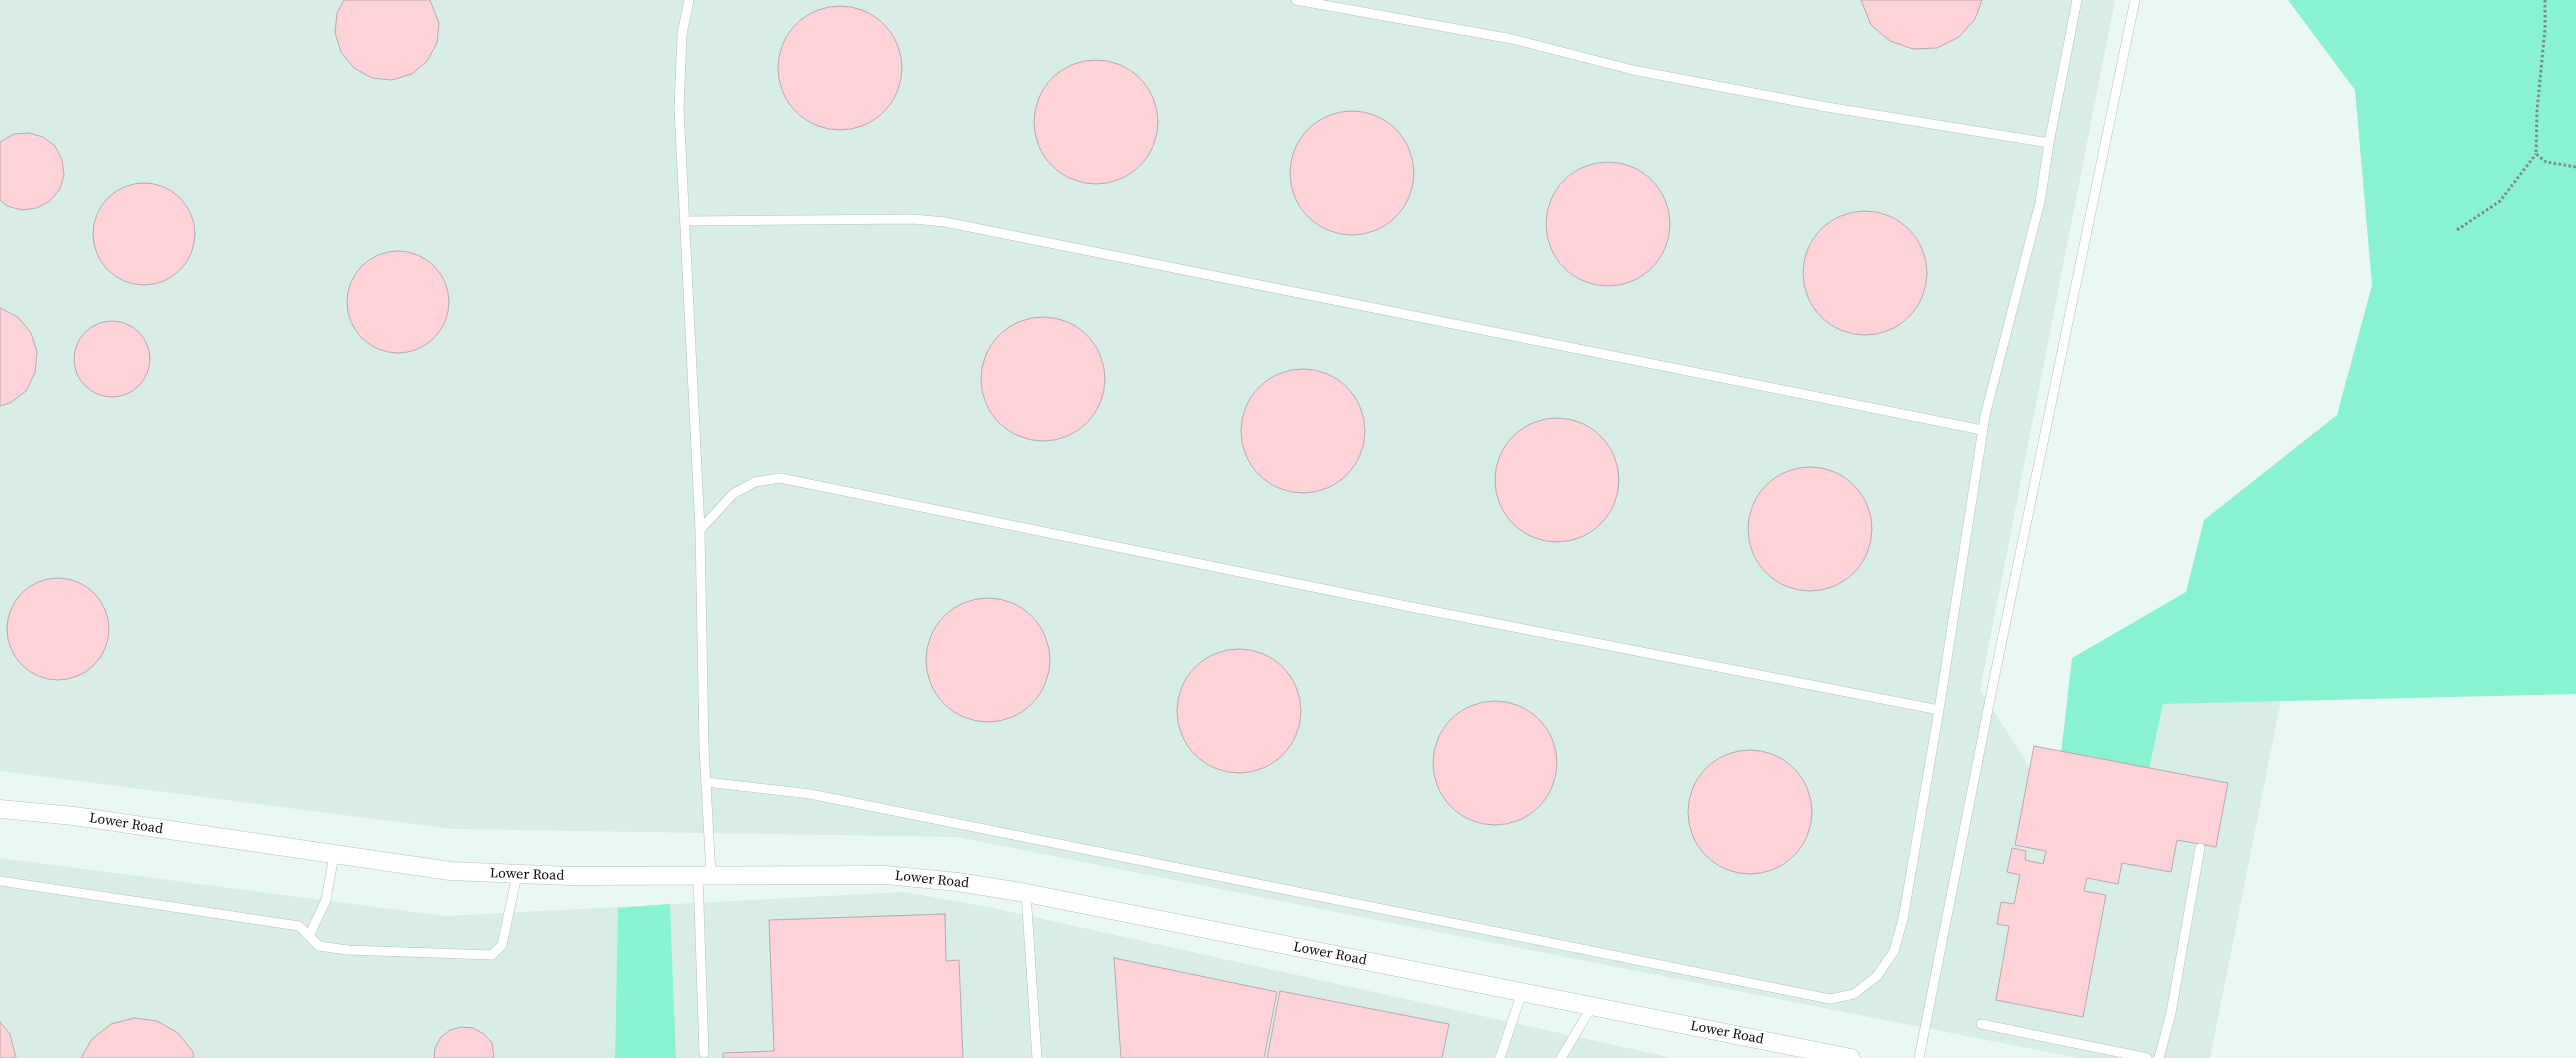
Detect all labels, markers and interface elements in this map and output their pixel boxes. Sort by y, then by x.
street label: Lower Road [88,810,164,838]
street label: Lower Road [489,865,565,885]
street label: Lower Road [894,868,970,892]
street label: Lower Road [1292,939,1368,969]
street label: Lower Road [1689,1018,1765,1048]

